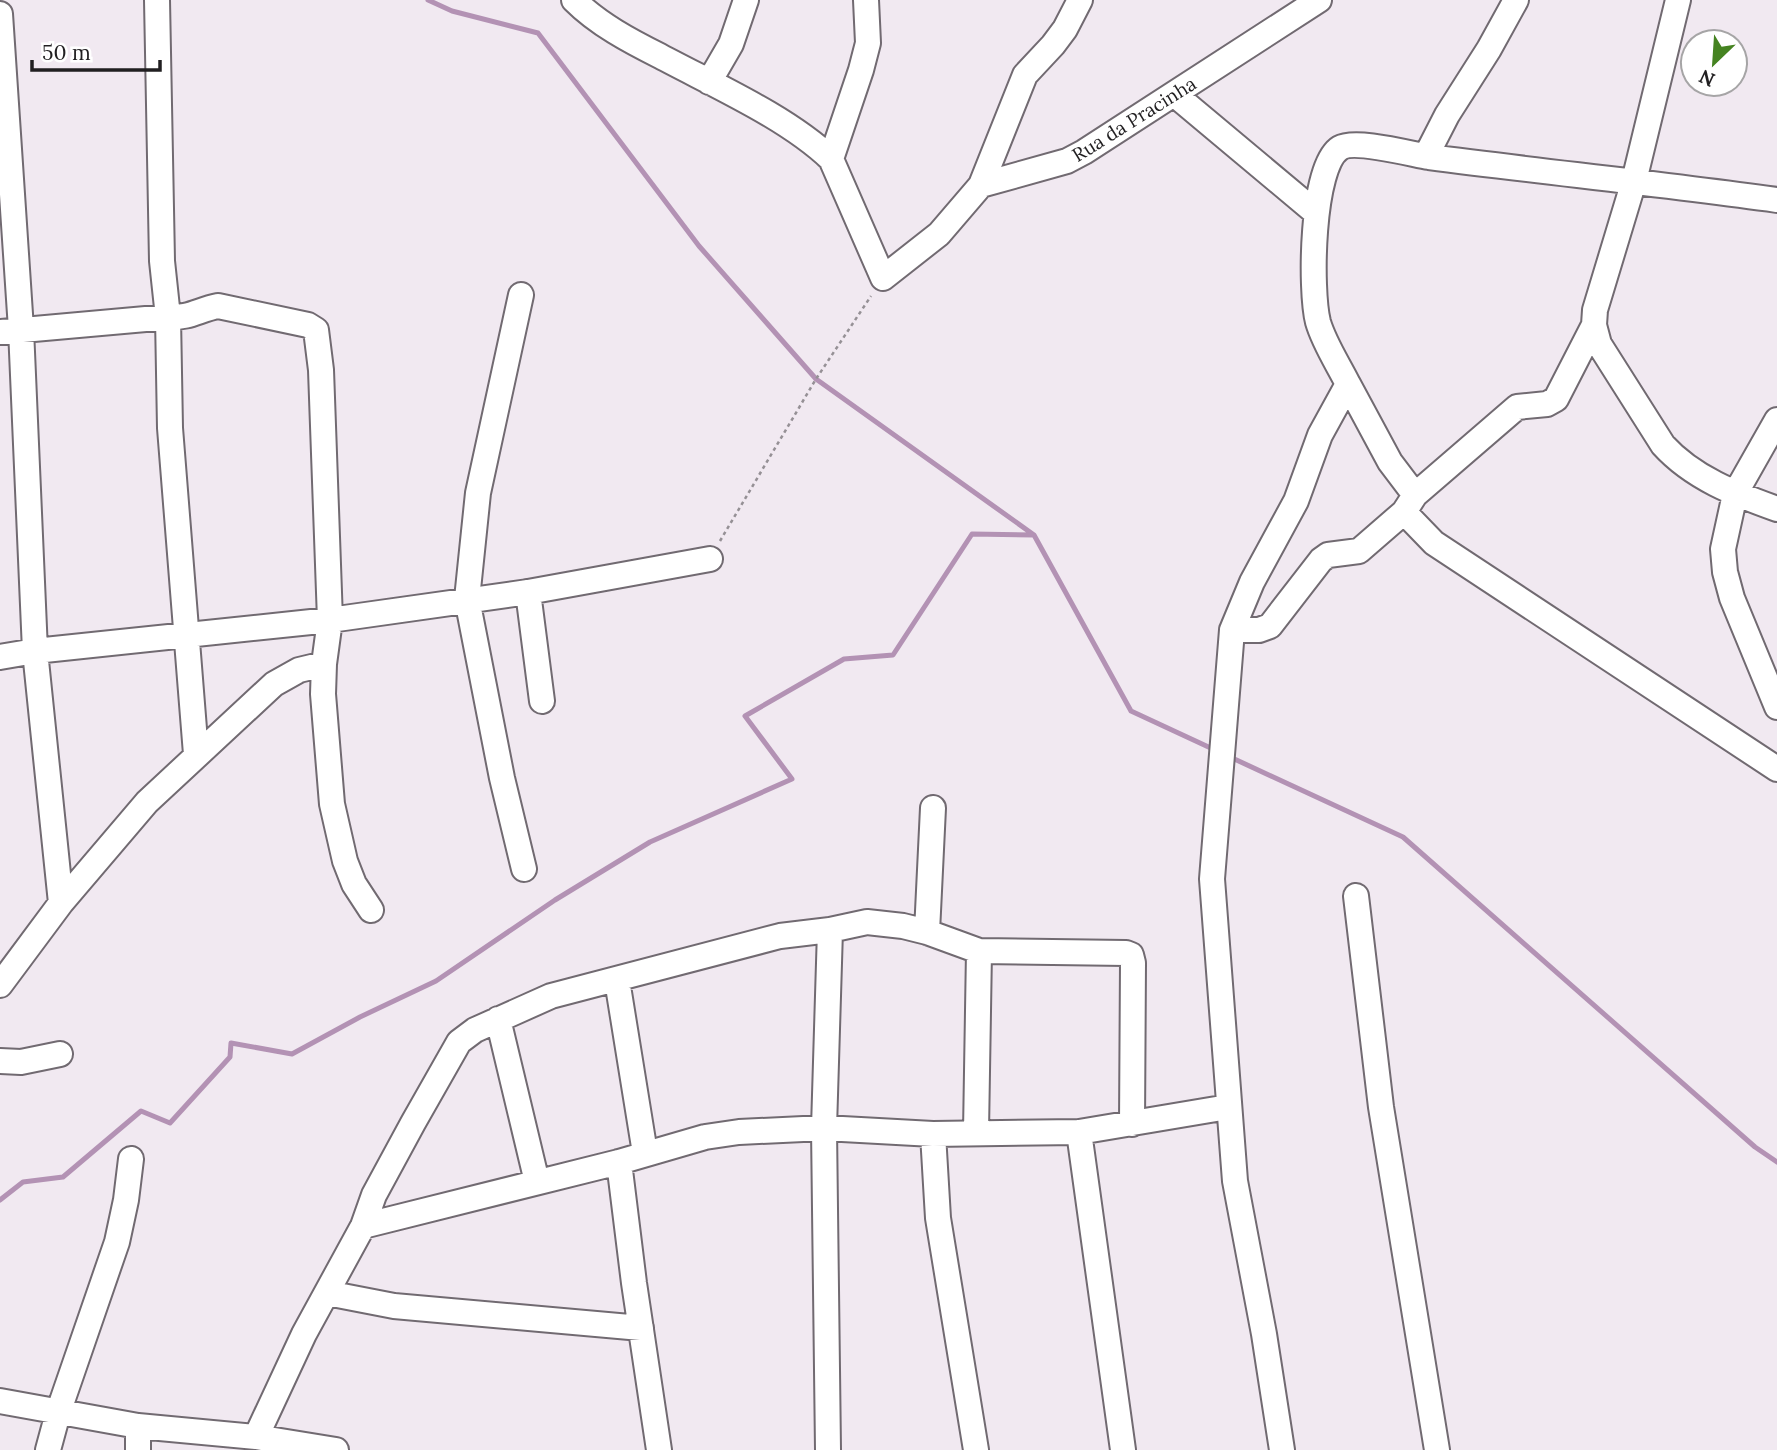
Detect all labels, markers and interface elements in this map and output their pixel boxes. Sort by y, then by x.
scale bar [32,28,159,72]
north arrow [1679,28,1749,98]
text: 50 m [42,39,91,66]
text: N [1695,64,1719,92]
street label: Rua da Pracinha [1068,71,1201,167]

